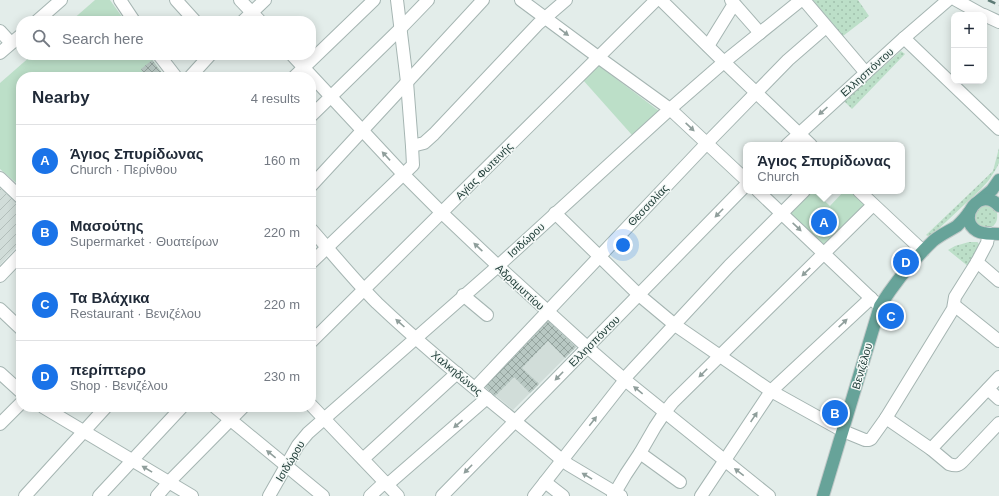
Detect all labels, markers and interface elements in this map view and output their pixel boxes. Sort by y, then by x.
map controls [951,12,987,84]
button: + [951,12,987,48]
search box [16,16,316,60]
icon: search [30,27,52,49]
one-way arrow [558,27,569,36]
text: Search here [62,30,144,47]
street label: Ελλησπόντου [838,45,896,99]
button: − [951,48,987,84]
text: Nearby [32,88,90,107]
text: 4 results [251,91,300,106]
one-way arrow [819,106,828,115]
one-way arrow [685,122,695,131]
street label: Αγίας Φωτεινής [453,140,515,202]
popup [743,142,905,194]
text: Άγιος Σπυρίδωνας [70,145,203,162]
one-way arrow [381,151,391,161]
text: Άγιος Σπυρίδωνας [757,152,891,169]
text: A [40,153,50,168]
text: 160 m [264,153,300,168]
text: Church · Περίνθου [70,162,177,177]
text: Church [757,169,799,184]
street label: Θεσσαλίας [625,182,671,228]
pin: A [811,207,837,237]
one-way arrow [714,208,724,218]
text: Μασούτης [70,217,144,234]
street label: Ισιδώρου [505,220,547,260]
one-way arrow [792,223,802,232]
text: B [40,225,50,240]
text: 220 m [264,225,300,240]
text: Supermarket · Θυατείρων [70,234,219,249]
your location [613,235,633,255]
one-way arrow [473,243,483,252]
pin: D [893,247,919,277]
street label: Αδραμυττίου [493,262,547,312]
one-way arrow [801,267,811,277]
text: Τα Βλάχικα [70,289,150,306]
text: C [40,297,50,312]
text: 220 m [264,297,300,312]
pin: C [878,301,904,331]
text: Restaurant · Βενιζέλου [70,306,201,321]
street label: Ελλησπόντου [566,313,622,369]
one-way arrow [394,319,405,328]
one-way arrow [838,319,848,328]
street label: Βενιζέλου [850,342,874,390]
street label: Χαλκηδώνος [429,348,485,398]
text: περίπτερο [70,361,146,378]
one-way arrow [698,368,708,378]
text: D [40,369,50,384]
text: 230 m [264,369,300,384]
one-way arrow [554,371,564,381]
text: Shop · Βενιζέλου [70,378,168,393]
one-way arrow [632,386,643,394]
pin: B [822,398,848,428]
one-way arrow [750,412,758,422]
one-way arrow [588,416,597,427]
one-way arrow [453,419,463,428]
street label: Ισιδώρου [273,438,307,484]
one-way arrow [266,449,276,458]
one-way arrow [463,464,473,474]
one-way arrow [141,465,153,472]
one-way arrow [733,467,744,476]
one-way arrow [581,472,593,479]

